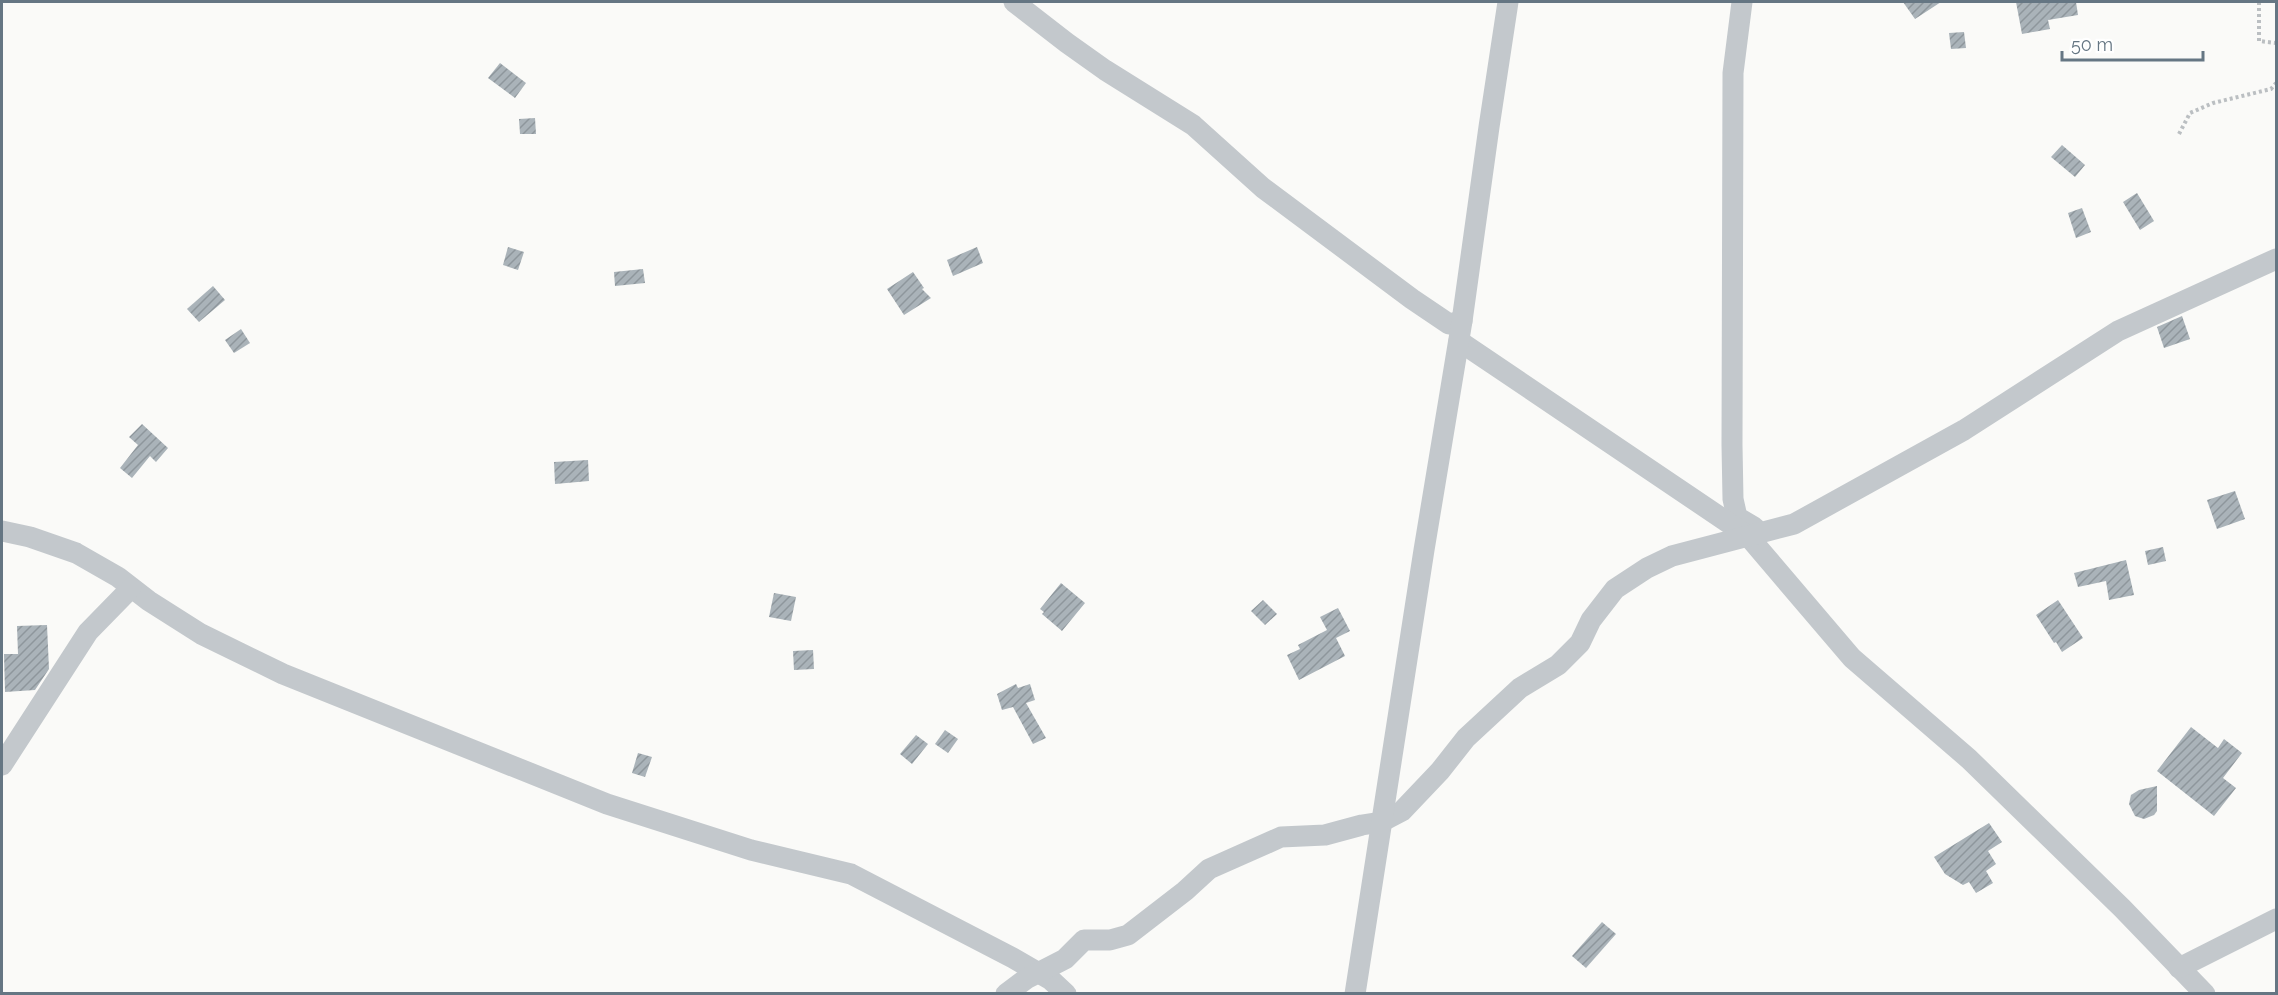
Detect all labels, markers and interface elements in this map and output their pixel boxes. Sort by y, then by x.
scale bar [2062,24,2203,62]
text: 50 m [2071,34,2113,55]

